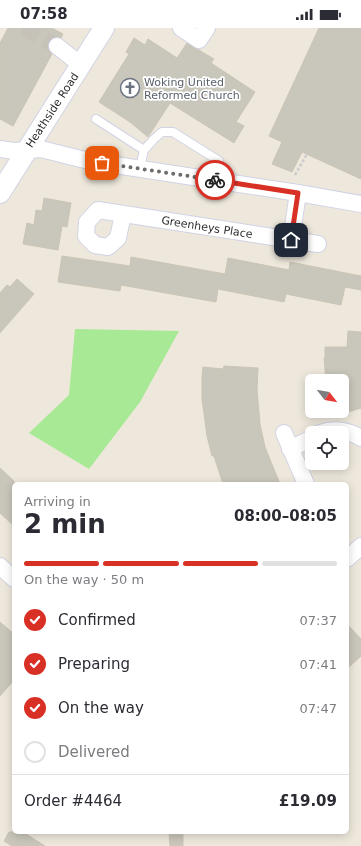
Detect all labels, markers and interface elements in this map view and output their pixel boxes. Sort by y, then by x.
text: 07:58 [20,5,68,23]
street label: Heathside Road [23,70,81,150]
place label: Woking United Reformed Church [144,76,240,102]
church icon: Woking United Reformed Church [119,77,141,99]
pin [85,146,119,180]
icon: bag [91,152,113,174]
courier [195,160,235,200]
icon: bike [204,169,226,191]
street label: Greenheys Place [160,214,254,241]
pin [274,223,308,257]
icon: home [280,229,302,251]
north arrow [305,374,349,418]
map controls [305,374,349,470]
button: locate [305,426,349,470]
text: Arriving in [24,494,91,509]
text: 08:00–08:05 [234,507,337,525]
text: 2 min [24,509,106,539]
text: On the way · 50 m [24,572,144,587]
icon: check [24,609,46,631]
text: Confirmed [58,611,136,629]
text: 07:37 [300,613,337,628]
icon: check [24,653,46,675]
text: Preparing [58,655,130,673]
text: 07:41 [300,657,337,672]
icon: check [24,697,46,719]
text: On the way [58,699,144,717]
text: 07:47 [300,701,337,716]
text: Delivered [58,743,130,761]
text: Order #4464 [24,792,122,810]
text: £19.09 [279,792,337,810]

